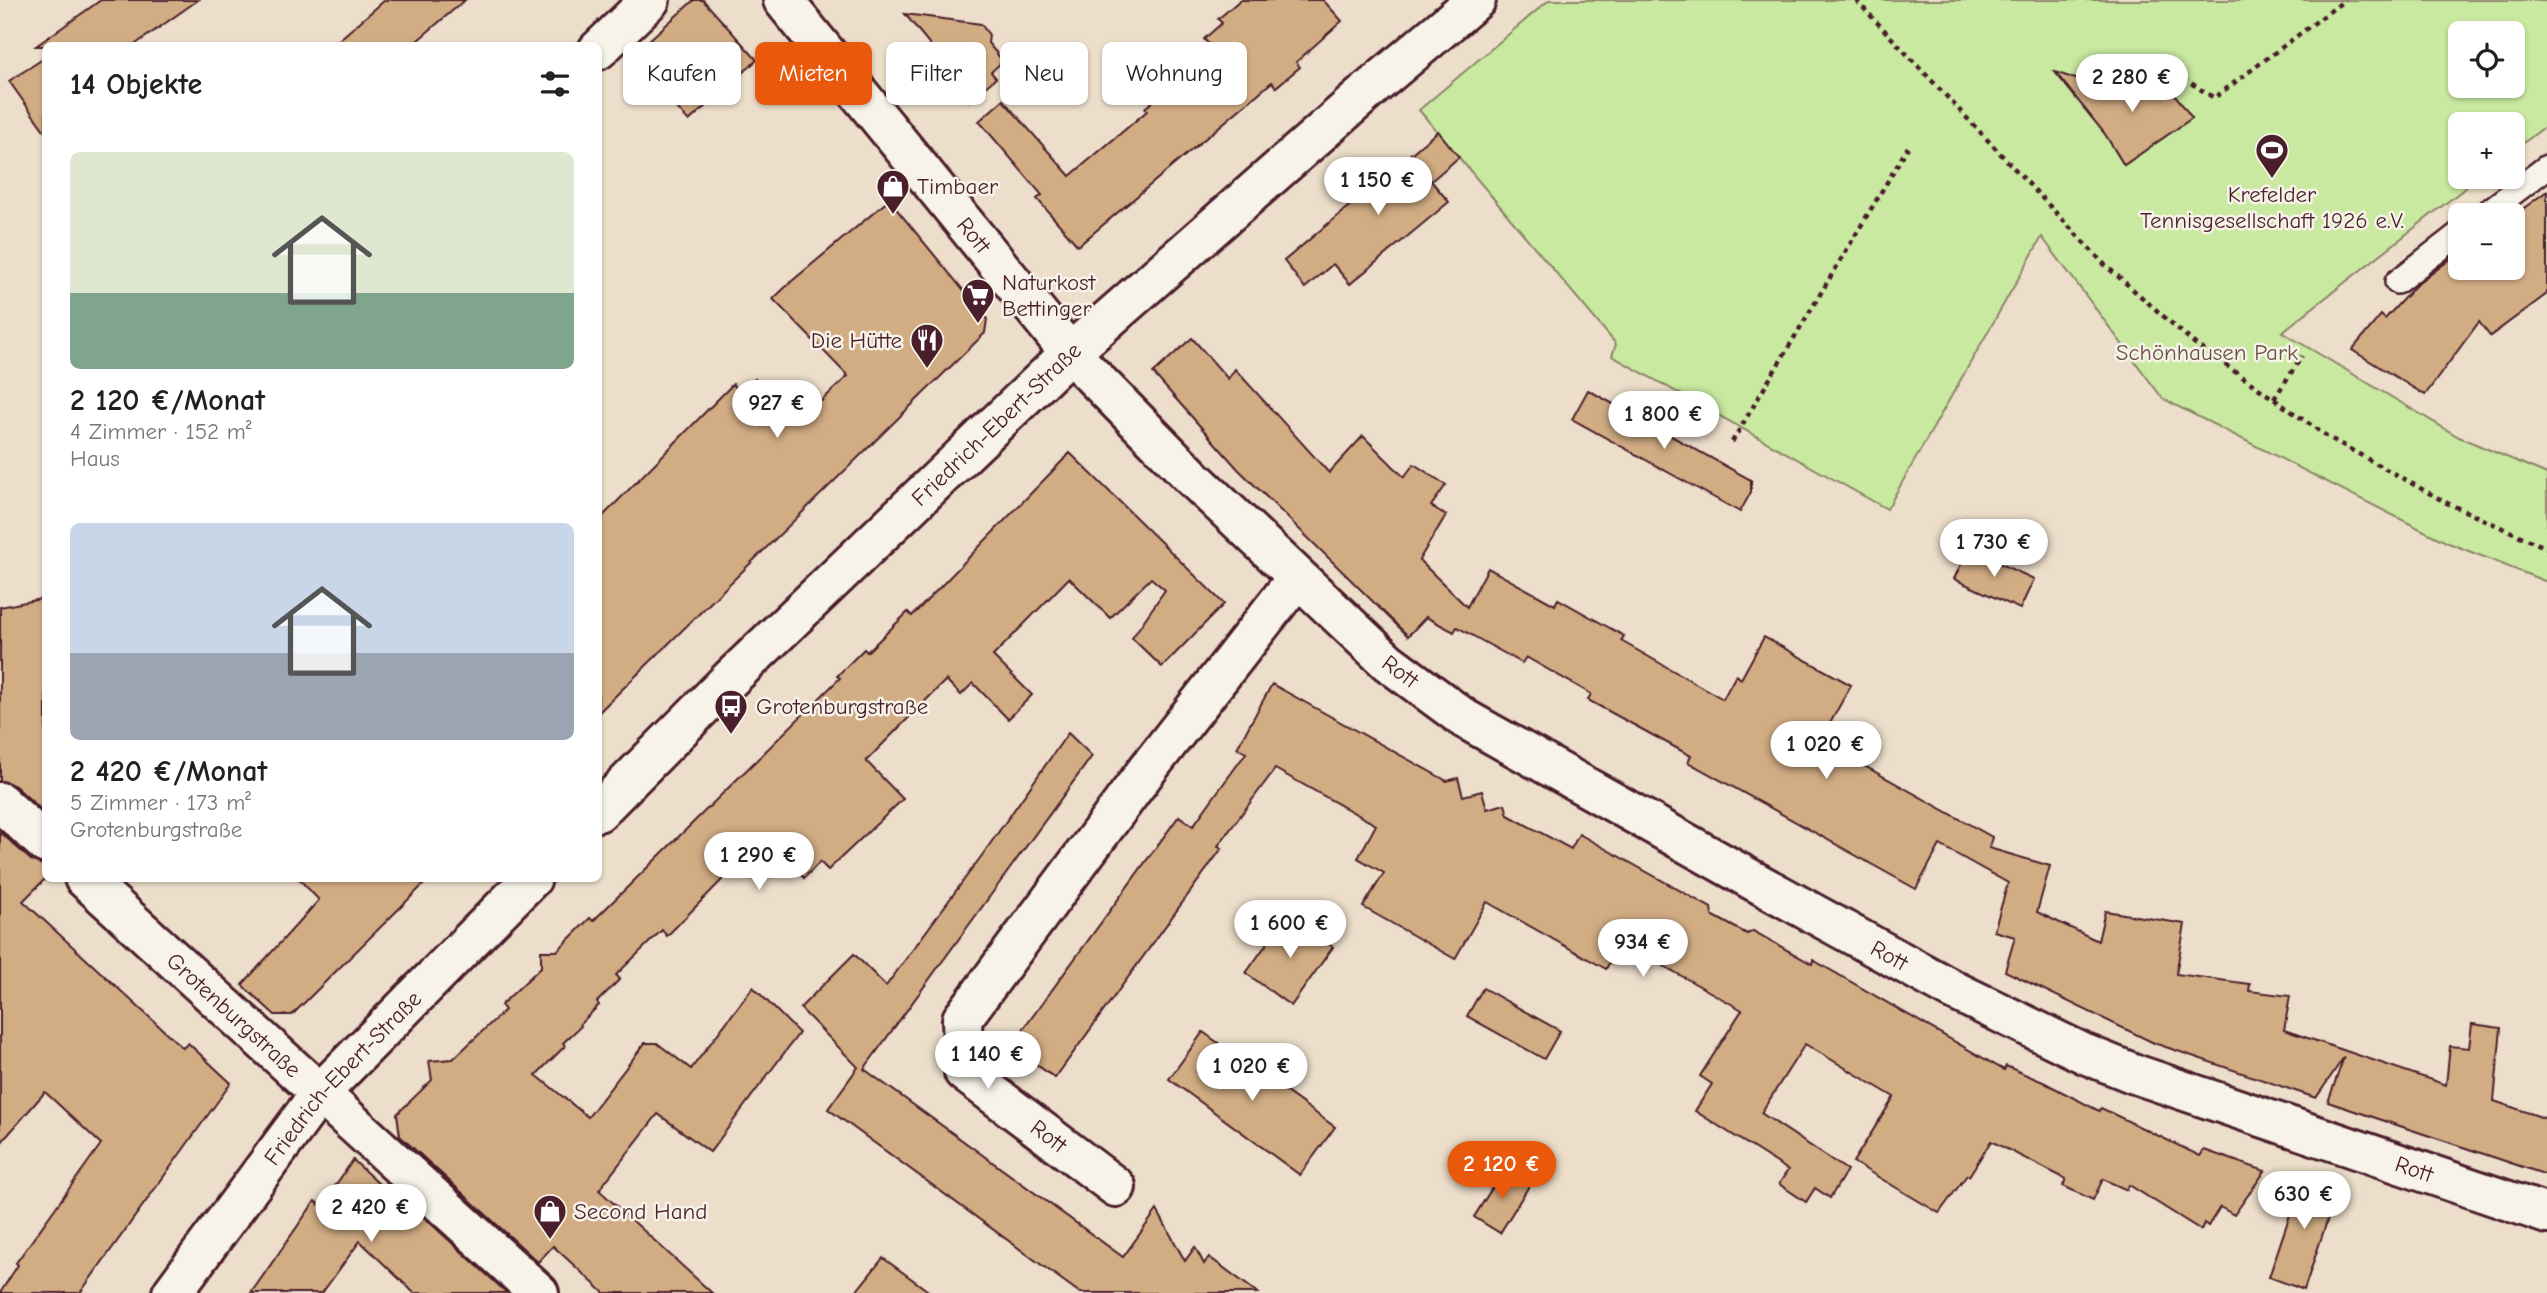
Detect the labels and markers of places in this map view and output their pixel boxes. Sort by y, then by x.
pin: 2 280 € [2067,54,2197,114]
sports icon: Krefelder Tennisgesellschaft 1926 e.V. [2253,131,2291,180]
pin: 1 150 € [1313,158,1443,217]
shop icon: Timbaer [874,167,912,216]
place label: Timbaer [917,173,999,200]
place label: Krefelder Tennisgesellschaft 1926 e.V. [2140,181,2404,234]
place label: Naturkost Bettinger [1002,269,1097,322]
supermarket icon: Naturkost Bettinger [959,276,997,325]
restaurant icon: Die Hütte [908,321,946,370]
place label: Die Hütte [811,327,902,354]
pin: 927 € [728,380,826,440]
pin: 1 800 € [1599,392,1729,451]
pin: 1 730 € [1929,520,2059,579]
bus stop icon: Grotenburgstraße [712,687,750,736]
place label: Grotenburgstraße [756,693,928,720]
pin: 1 020 € [1761,722,1891,781]
pin: 1 290 € [694,832,824,892]
pin: 1 600 € [1225,900,1355,960]
pin: 934 € [1594,920,1692,979]
pin: 1 140 € [923,1032,1053,1091]
pin: 1 020 € [1187,1044,1317,1103]
pin: 2 120 € [1437,1142,1567,1201]
pin: 630 € [2255,1172,2353,1231]
pin: 2 420 € [306,1184,436,1244]
shop icon: Second Hand [531,1192,569,1241]
place label: Second Hand [574,1198,707,1225]

